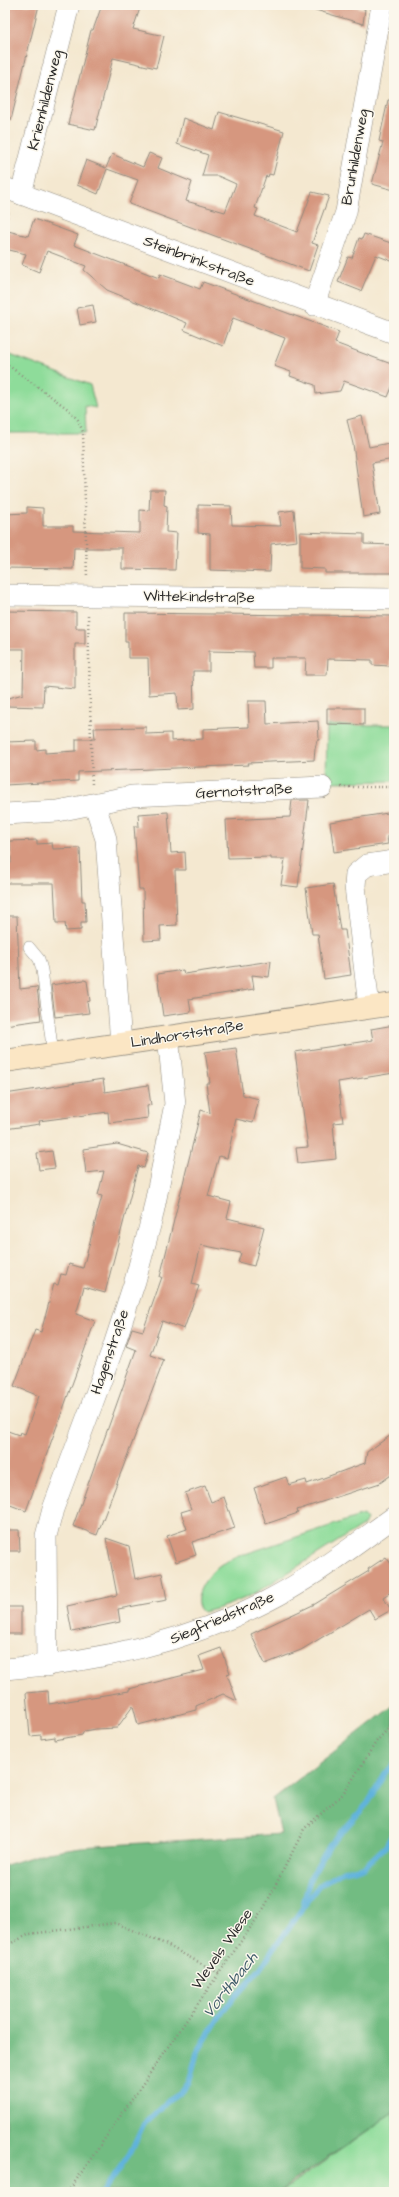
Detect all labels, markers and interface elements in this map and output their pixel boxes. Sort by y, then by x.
street label: Kriemhildenweg [22,47,69,153]
street label: Brunhildenweg [336,107,375,207]
street label: Steinbrinkstraße [140,230,258,292]
street label: Wittekindstraße [143,586,255,608]
street label: Gernotstraße [195,778,293,804]
street label: Lindhorststraße [129,1015,245,1053]
street label: Hagenstraße [86,1307,135,1398]
street label: Siegfriedstraße [167,1587,278,1650]
street label: Wevels Wiese [186,1904,258,1994]
water label: Vorthbach [197,1947,263,2022]

